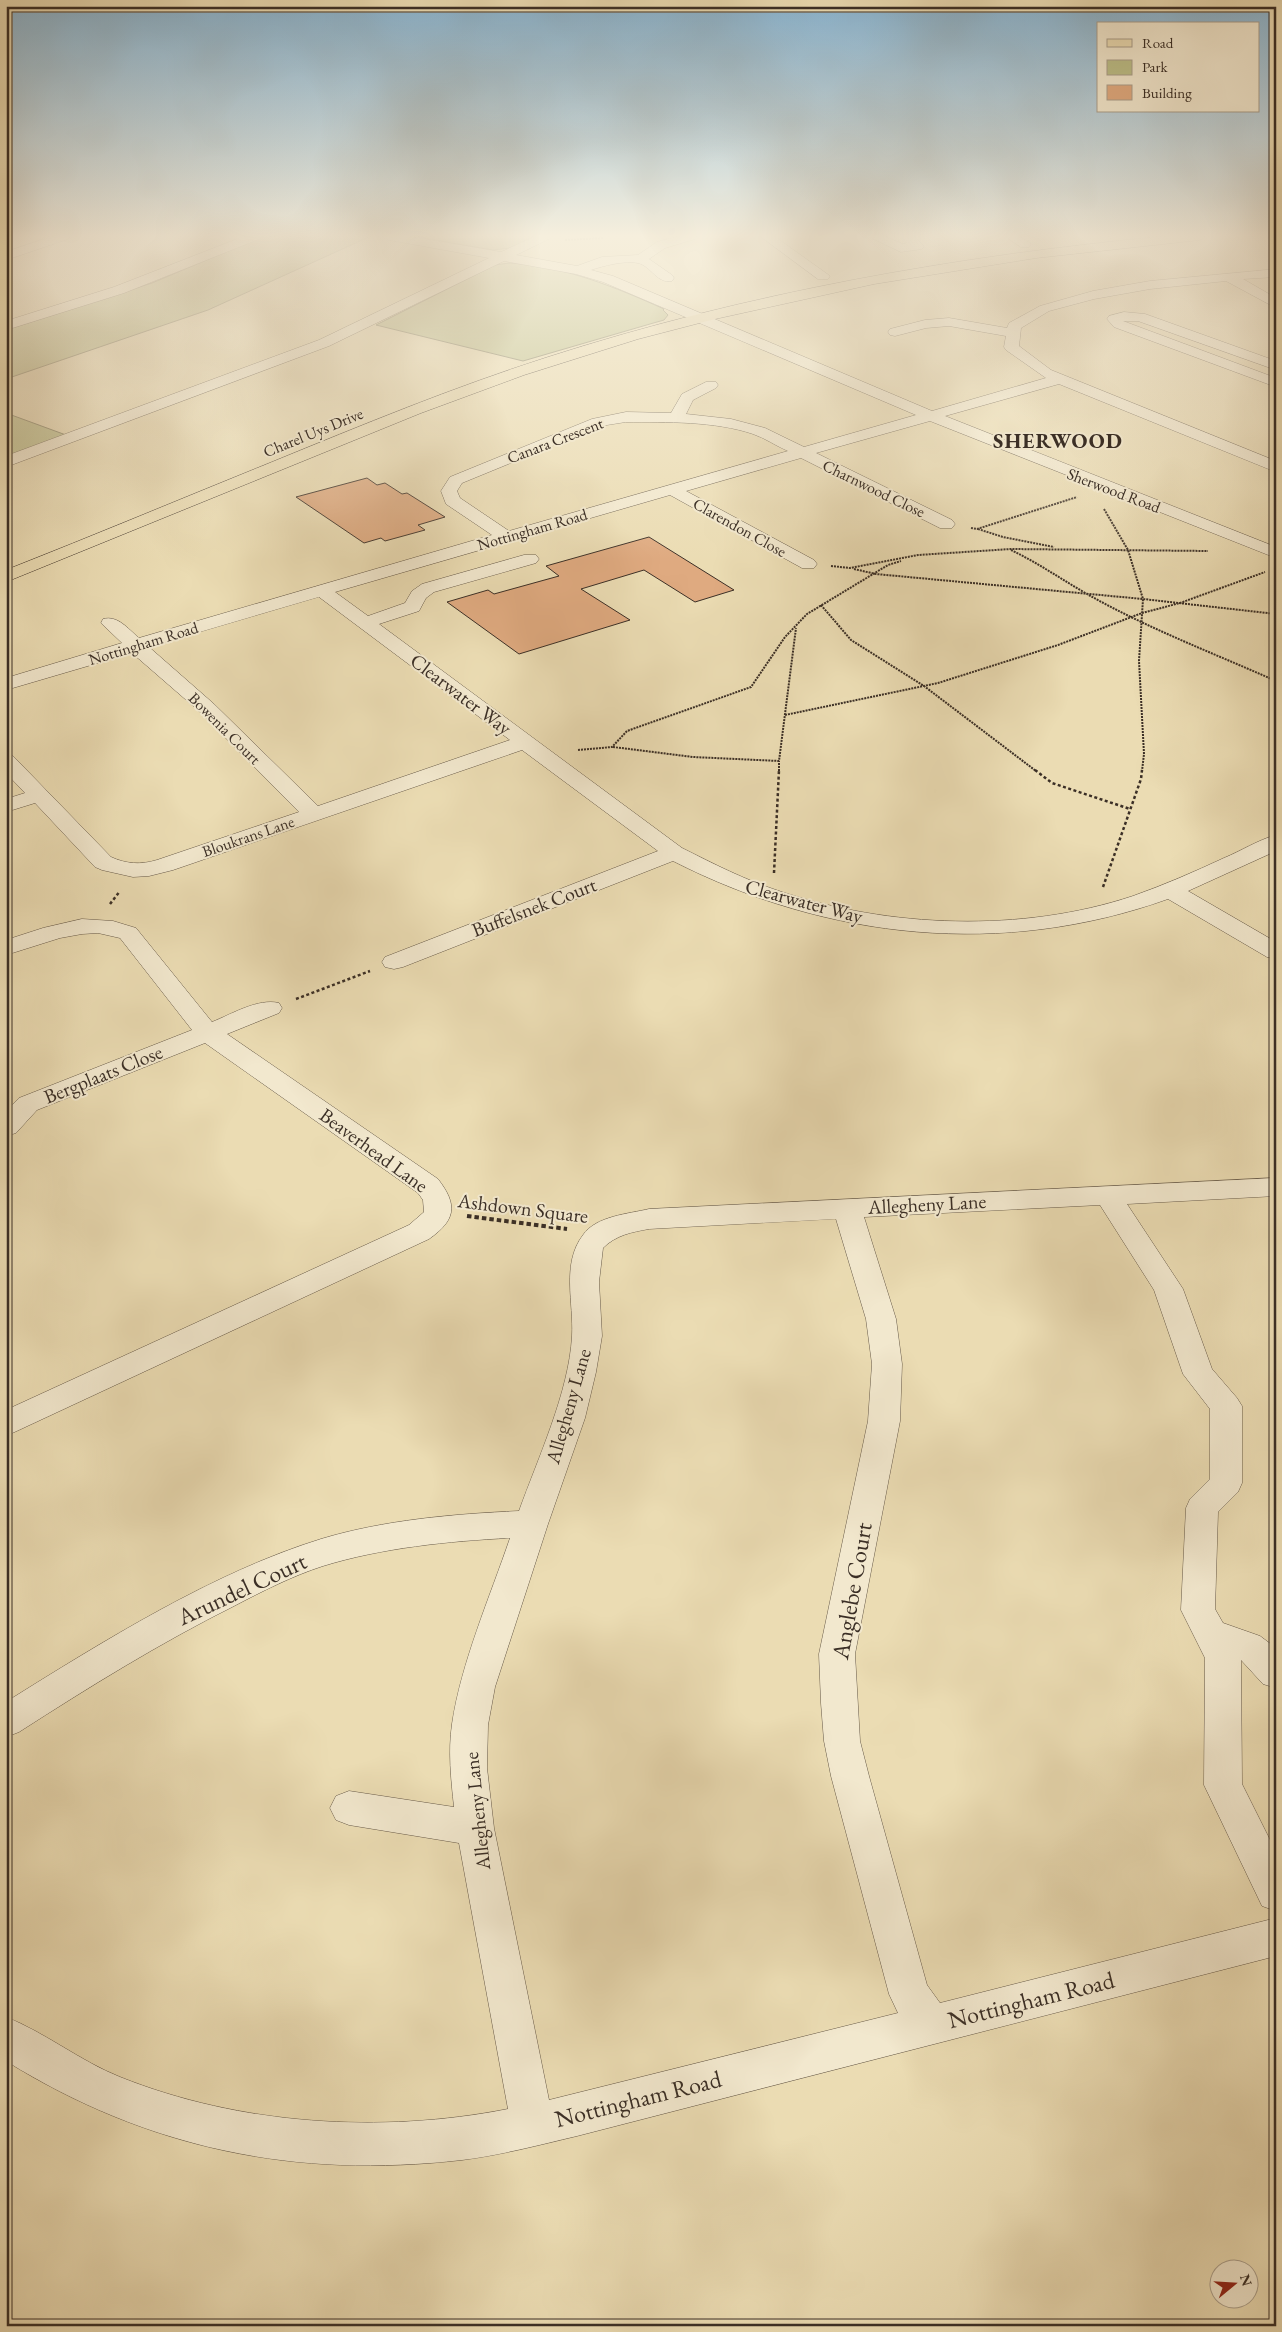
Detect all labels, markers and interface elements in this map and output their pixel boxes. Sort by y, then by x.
legend [1097,22,1260,112]
text: Road [1142,33,1174,52]
text: Park [1142,57,1169,76]
text: Building [1142,83,1192,102]
street label: Charel Uys Drive [260,403,366,462]
street label: Canara Crescent [504,412,606,468]
district label: SHERWOOD [993,427,1123,454]
street label: Charnwood Close [819,455,929,522]
street label: Sherwood Road [1064,463,1164,518]
street label: Clarendon Close [689,493,790,562]
street label: Nottingham Road [475,503,591,555]
street label: Nottingham Road [86,617,201,670]
street label: Clearwater Way [405,647,517,741]
street label: Bowenia Court [184,688,265,769]
street label: Bloukrans Lane [199,811,297,862]
street label: Buffelsnek Court [468,871,601,943]
street label: Clearwater Way [742,873,866,929]
street label: Bergplaats Close [40,1038,166,1110]
street label: Beaverhead Lane [315,1102,434,1198]
street label: Ashdown Square [455,1187,590,1229]
street label: Allegheny Lane [866,1188,987,1220]
street label: Allegheny Lane [539,1345,597,1468]
street label: Anglebe Court [824,1520,879,1663]
street label: Arundel Court [171,1545,312,1632]
street label: Allegheny Lane [458,1750,496,1872]
street label: Nottingham Road [944,1964,1118,2035]
street label: Nottingham Road [551,2063,725,2134]
north arrow [1210,2260,1260,2310]
text: N [1236,2272,1257,2289]

